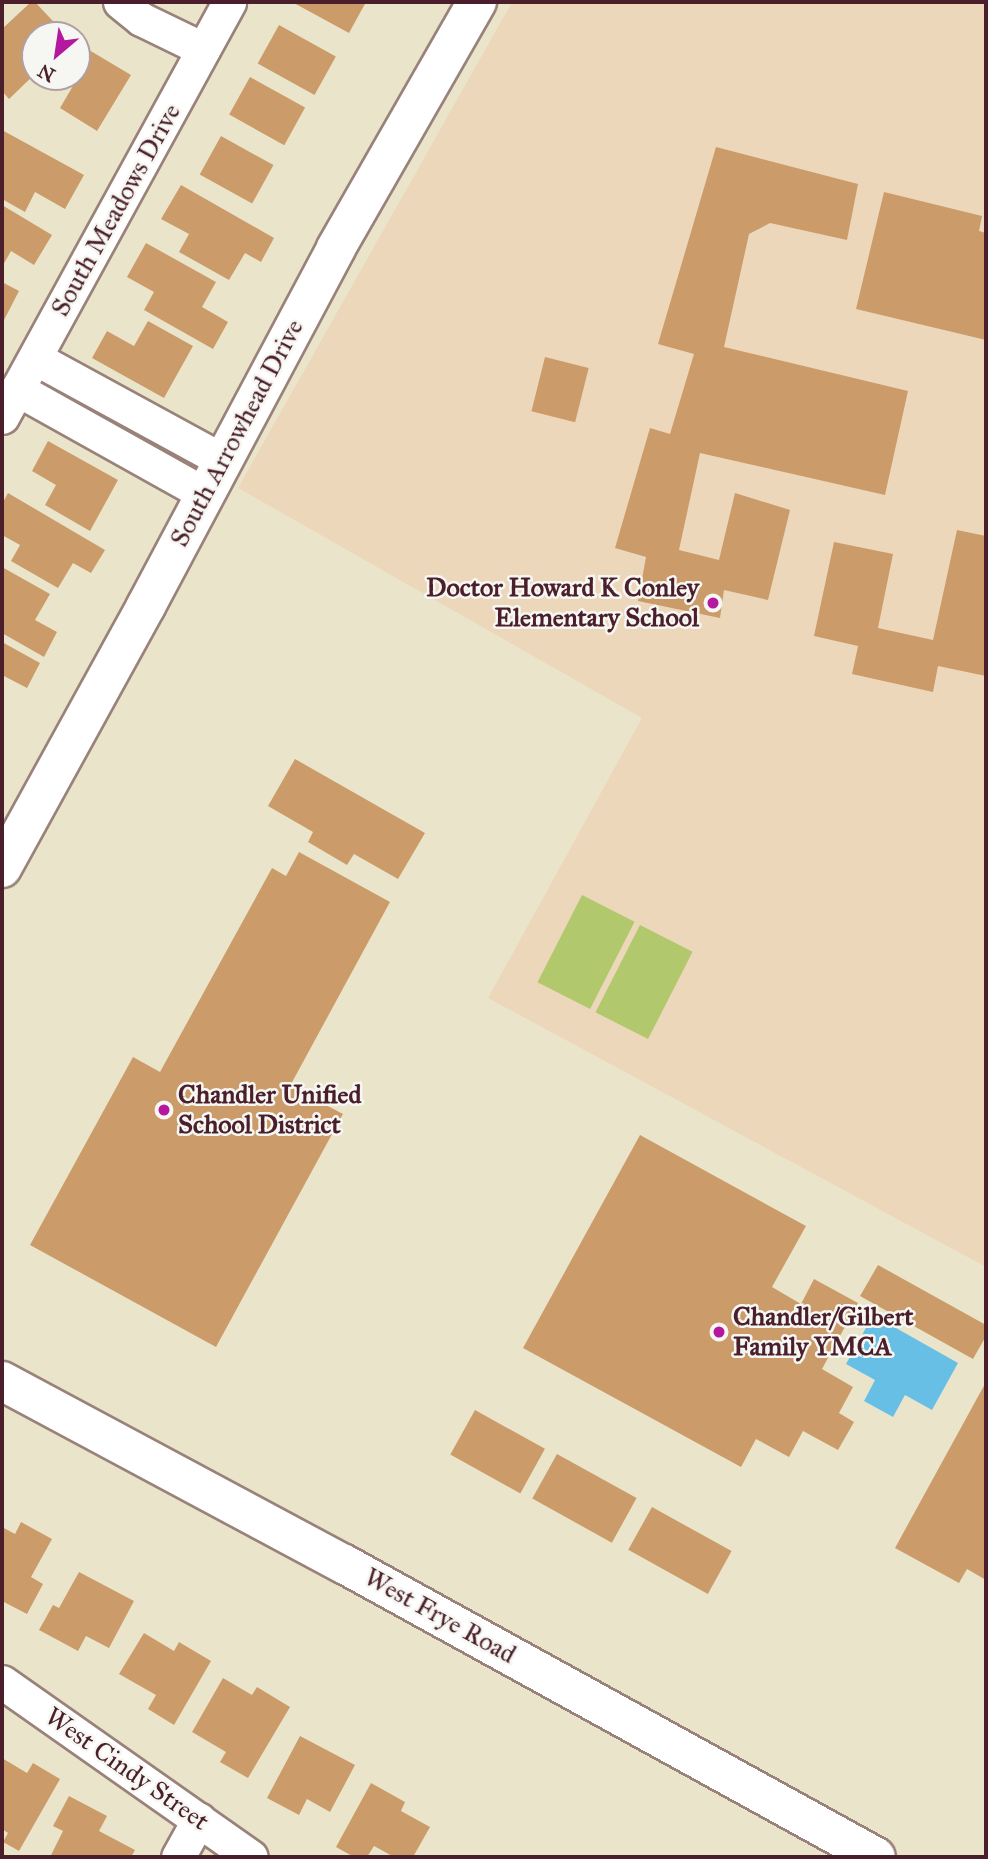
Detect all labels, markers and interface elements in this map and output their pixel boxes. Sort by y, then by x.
north arrow [21,21,91,91]
text: N [34,59,59,87]
street label: South Meadows Drive [45,98,187,322]
street label: South Arrowhead Drive [164,314,310,552]
place label: Doctor Howard K Conley Elementary School [426,572,699,634]
marker: Doctor Howard K Conley Elementary School [705,595,721,611]
place label: Chandler Unified School District [178,1079,361,1140]
marker: Chandler Unified School District [156,1102,172,1118]
place label: Chandler/Gilbert Family YMCA [733,1301,913,1362]
marker: Chandler/Gilbert Family YMCA [711,1324,727,1340]
street label: West Frye Road [359,1561,521,1671]
street label: West Cindy Street [39,1701,215,1837]

